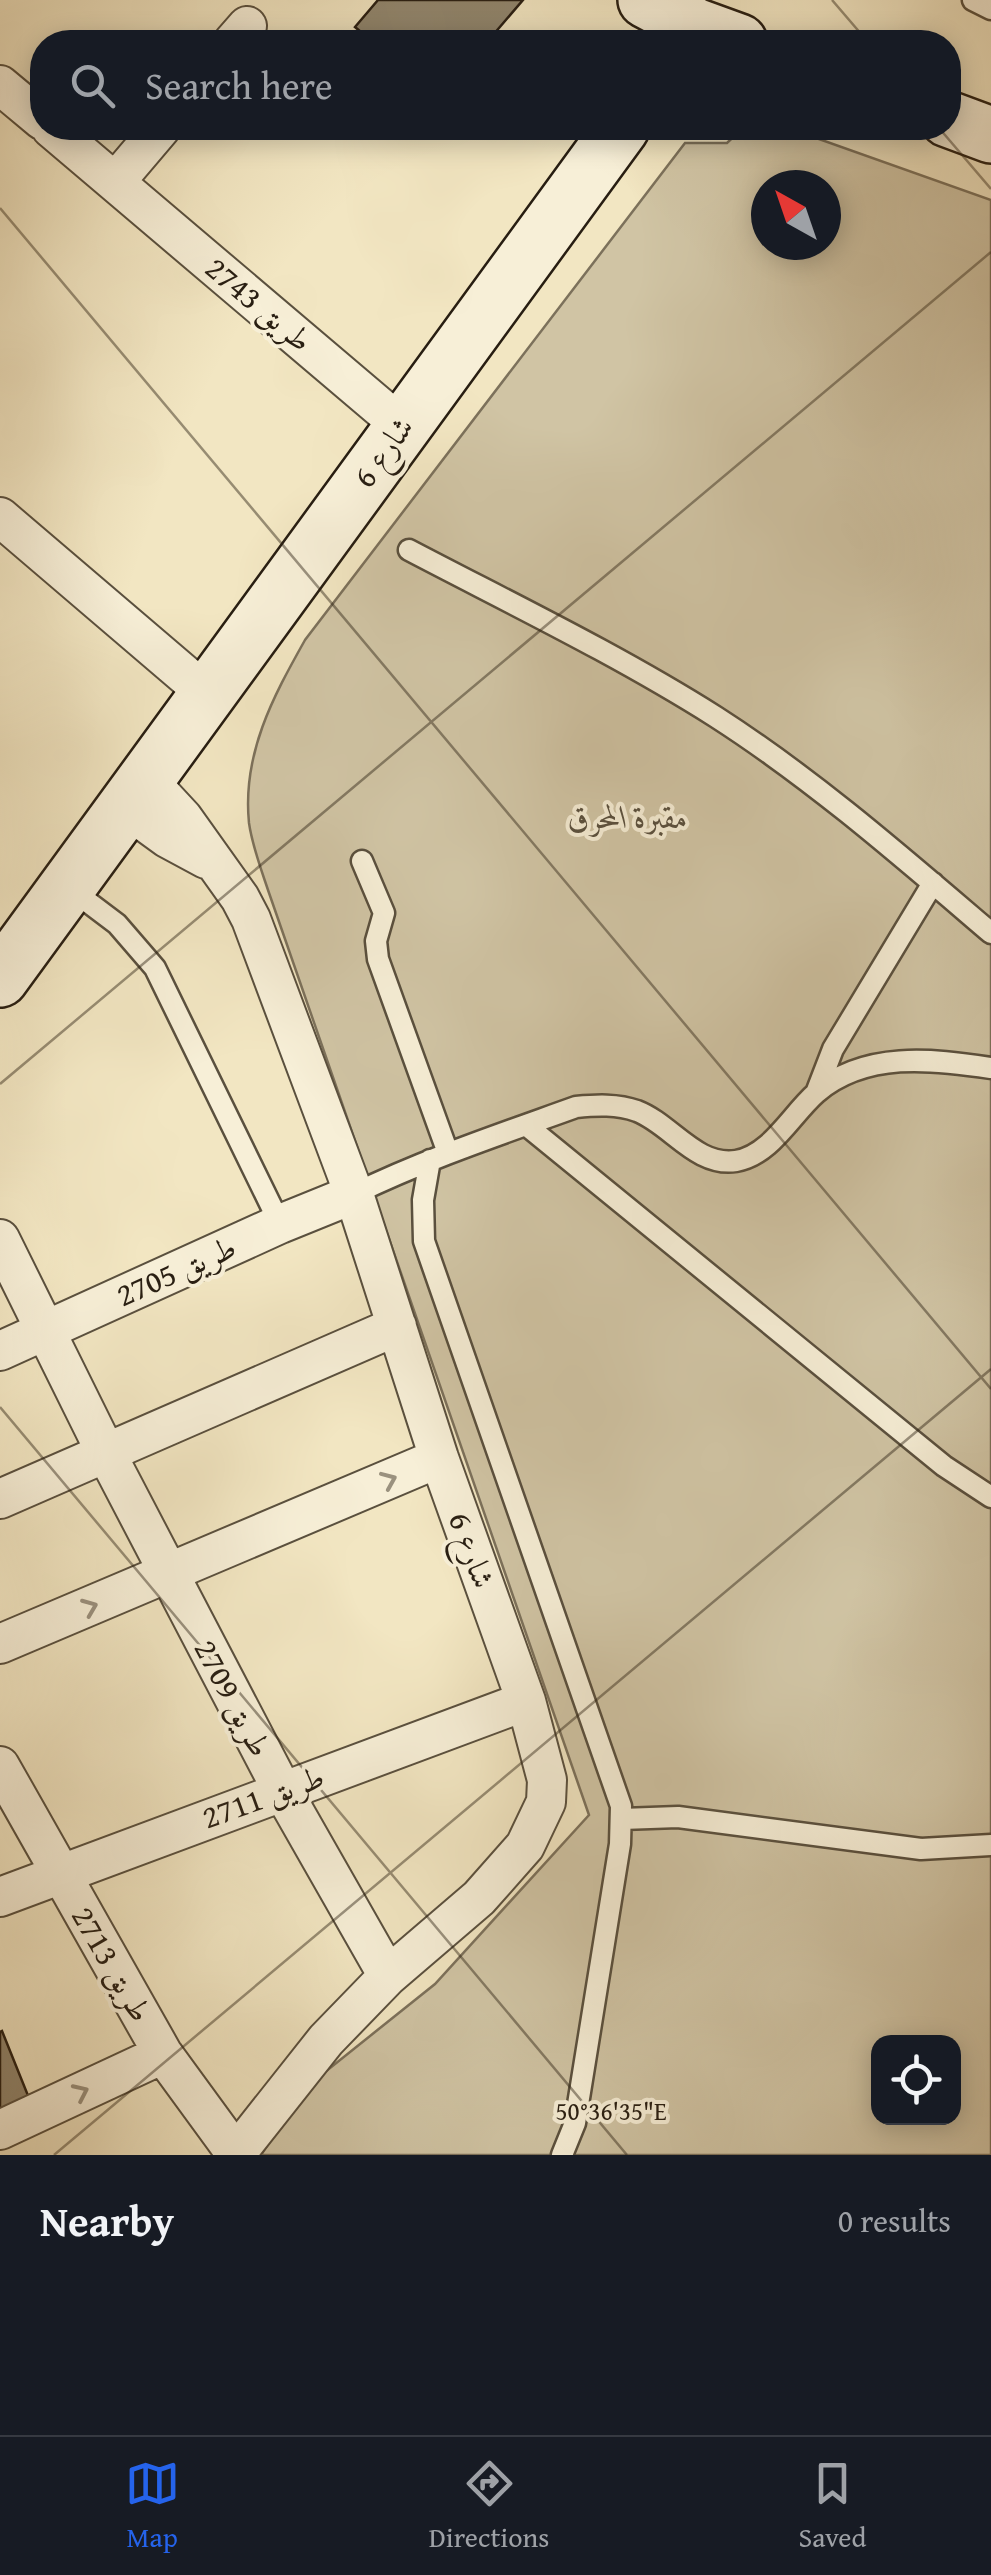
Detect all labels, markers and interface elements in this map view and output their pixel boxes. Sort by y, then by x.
search box [30,30,961,140]
text: Search here [145,57,333,113]
icon: search [65,58,120,113]
north arrow [751,170,841,260]
street label: طريق 2743 [195,245,323,363]
street label: شارع 6 [341,406,428,499]
park label: مقبرة المحرق [568,793,688,840]
street label: طريق 2705 [108,1223,243,1318]
one-way arrow [379,1472,397,1492]
street label: شارع 6 [433,1505,508,1596]
one-way arrow [80,1599,98,1619]
street label: طريق 2709 [183,1631,284,1765]
street label: طريق 2711 [195,1753,331,1840]
street label: طريق 2713 [60,1897,165,2031]
map controls [871,2035,961,2125]
button: locate [871,2035,961,2125]
one-way arrow [71,2084,89,2104]
text: 50°36'35"E [555,2093,667,2129]
text: Nearby [40,2190,174,2251]
text: 0 results [838,2197,951,2244]
tab: Map [125,2456,180,2557]
tab: Directions [429,2456,549,2557]
tab: Saved [799,2456,866,2557]

